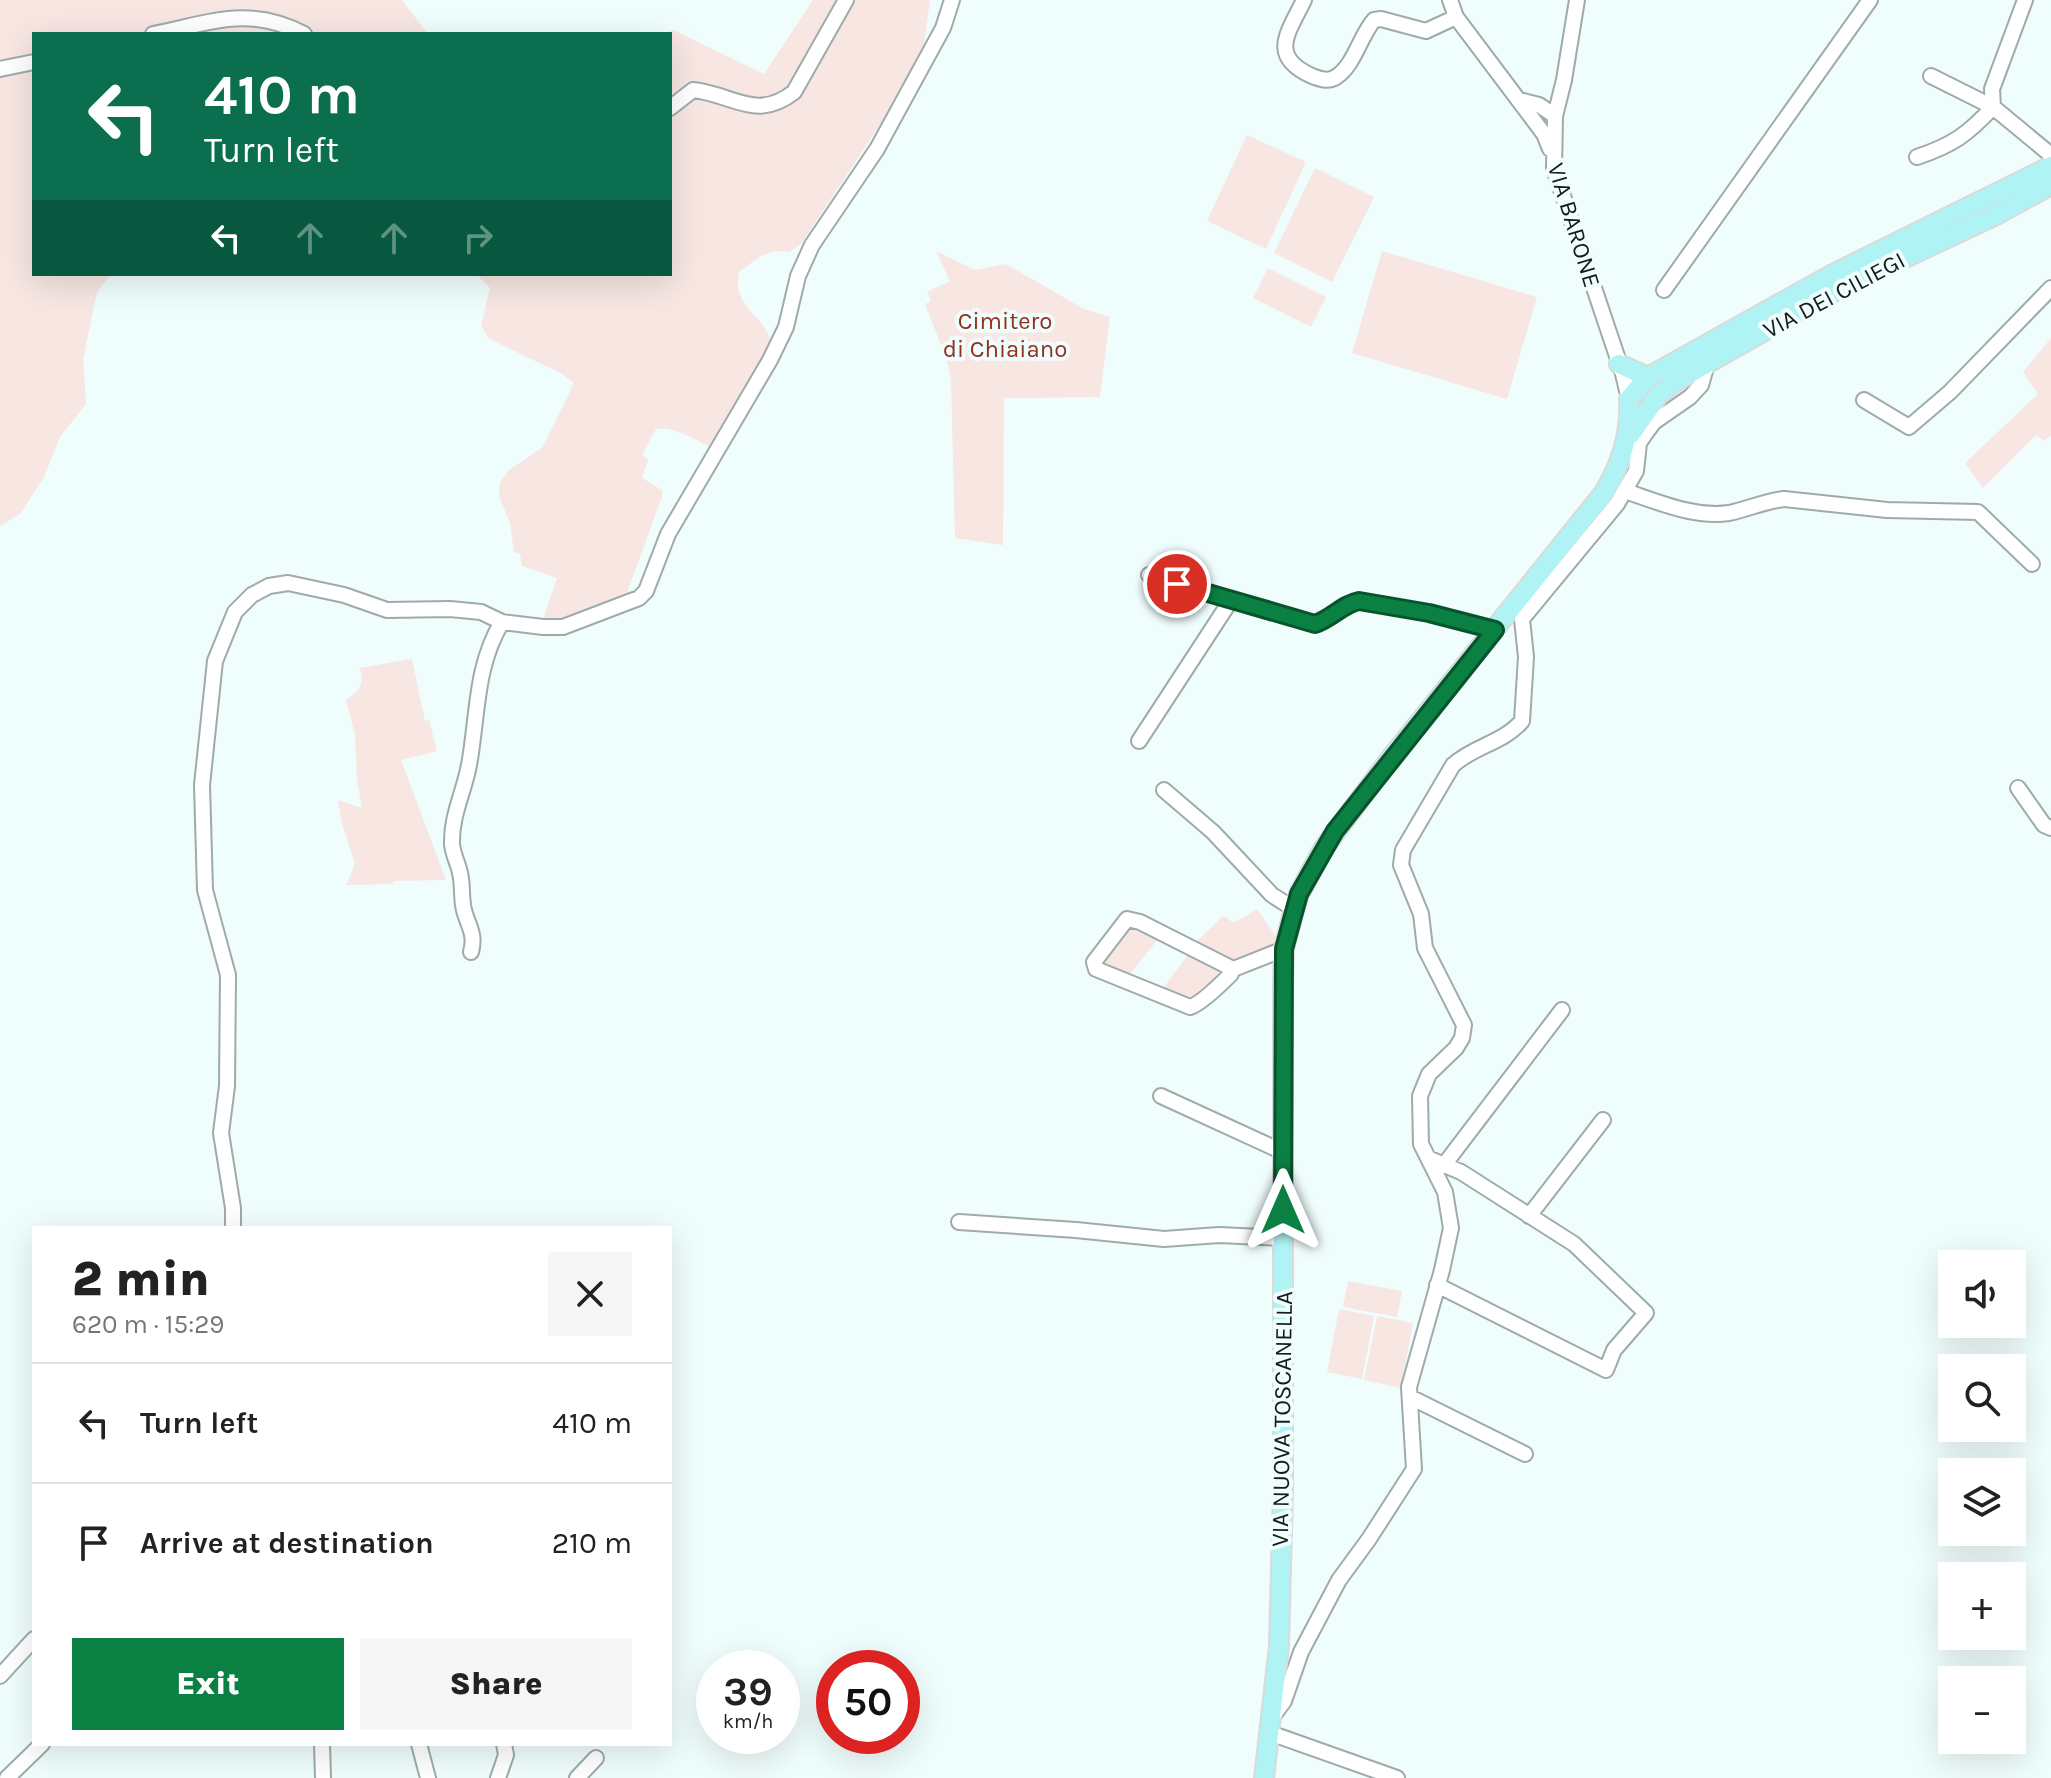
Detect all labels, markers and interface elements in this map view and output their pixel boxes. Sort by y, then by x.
text: 410 m [204,62,360,127]
icon: left [72,64,176,168]
text: Turn left [204,129,339,171]
street label: VIA BARONE [1542,159,1606,291]
icon: left [204,216,248,260]
icon: ahead [288,216,332,260]
icon: ahead [372,216,416,260]
icon: right [456,216,500,260]
street label: VIA DEI CILIEGI [1758,246,1910,344]
park label: Cimitero di Chiaiano [943,307,1067,363]
pin [1143,550,1211,618]
icon: arrive [1155,562,1199,606]
position arrow [1241,1168,1325,1252]
map controls [1938,1250,2026,1754]
button: sound [1938,1250,2026,1338]
text: 2 min [72,1251,210,1307]
button: close [548,1252,632,1336]
street label: VIA NUOVA TOSCANELLA [1266,1291,1298,1547]
text: 620 m · 15:29 [72,1309,224,1340]
button: search [1938,1354,2026,1442]
icon: left [72,1401,116,1445]
text: Turn left [140,1405,258,1441]
text: 410 m [552,1405,632,1441]
button: layers [1938,1458,2026,1546]
icon: arrive [72,1521,116,1565]
text: Arrive at destination [140,1525,434,1561]
text: 210 m [552,1525,632,1561]
button: + [1938,1562,2026,1650]
button: Exit [72,1638,344,1730]
button: Share [360,1638,632,1730]
speed limit sign: 50 [816,1650,920,1754]
button: − [1938,1666,2026,1754]
text: 39 [723,1668,773,1715]
text: km/h [723,1710,773,1733]

